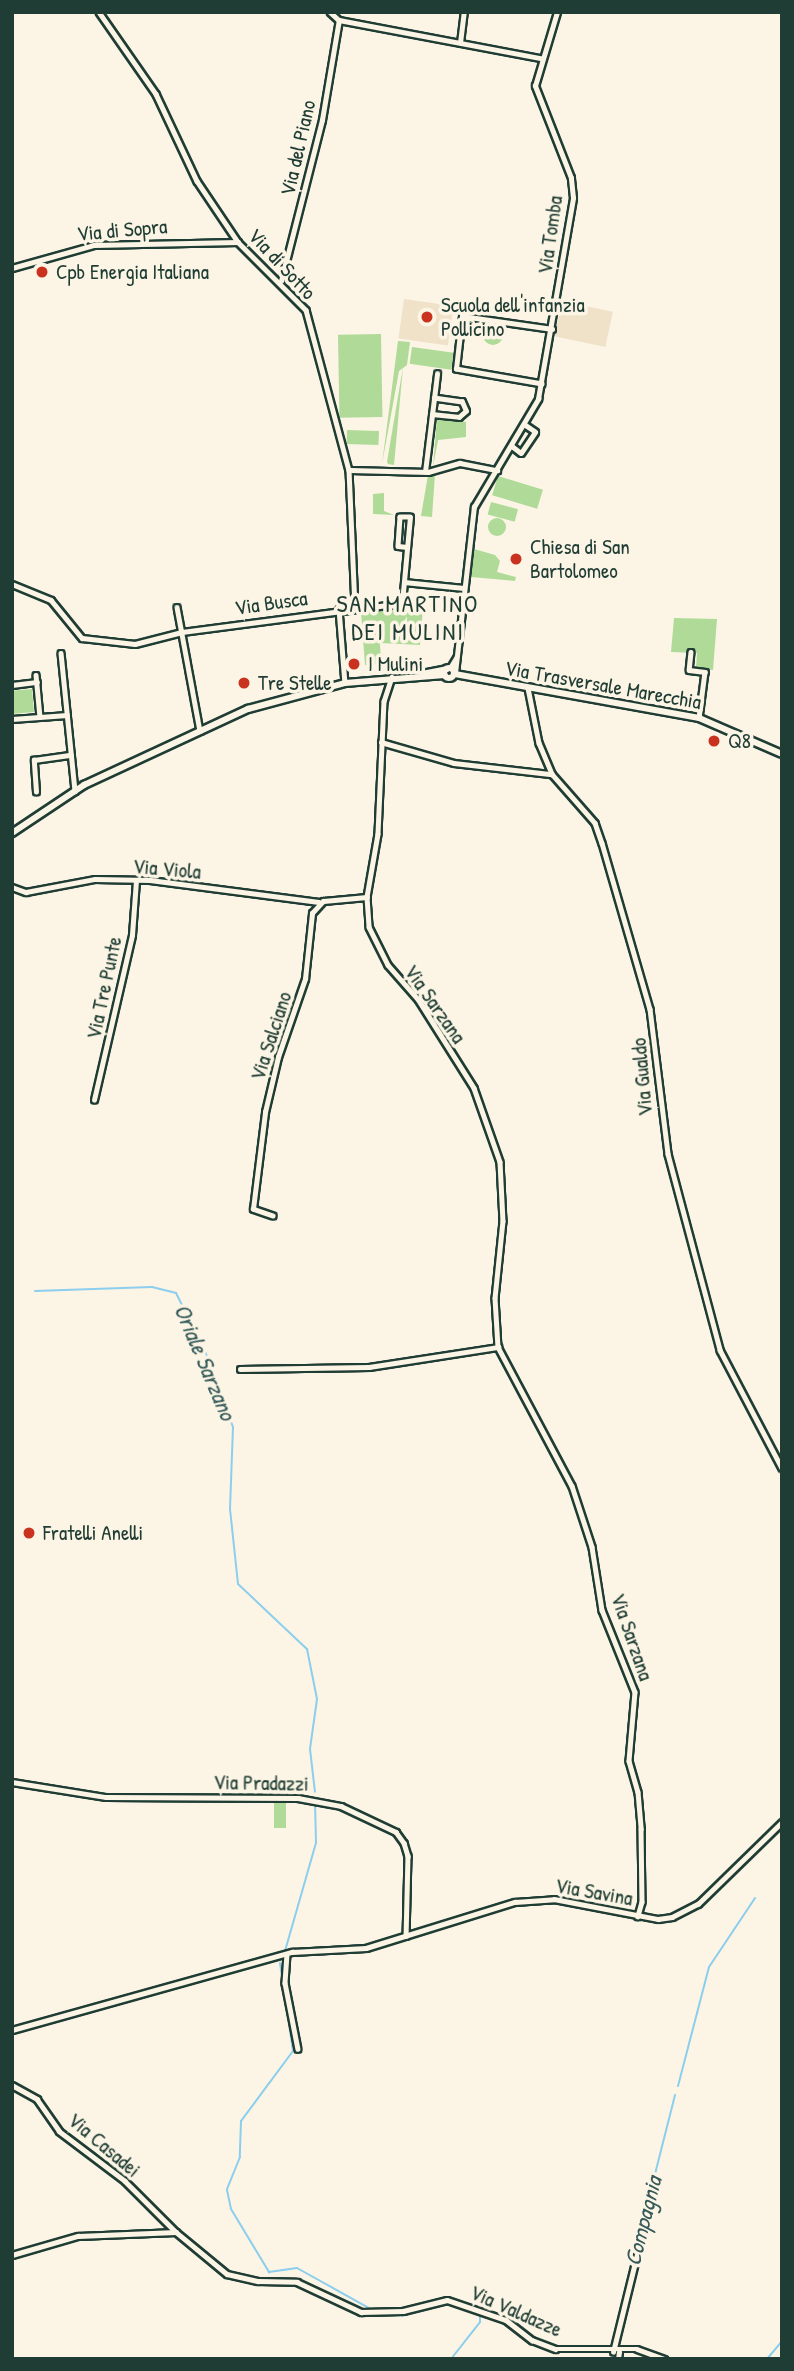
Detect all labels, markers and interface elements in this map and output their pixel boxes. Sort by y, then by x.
street label: Via del Piano [275,98,321,198]
street label: Via Tomba [532,194,568,276]
street label: Via di Sopra [76,213,168,247]
street label: Via di Sotto [243,223,321,305]
place label: Cpb Energia Italiana [56,259,209,285]
marker: Cpb Energia Italiana [34,264,50,280]
place label: Scuola dell'infanzia Pollicino [441,292,585,342]
marker: Scuola dell'infanzia Pollicino [419,309,435,325]
place label: Chiesa di San Bartolomeo [530,534,630,584]
marker: Chiesa di San Bartolomeo [508,551,524,567]
street label: Via Busca [233,585,309,621]
district label: SAN MARTINO DEI MULINI [338,590,478,646]
place label: I Mulini [368,651,423,677]
street label: Via Trasversale Marecchia [503,655,703,715]
marker: I Mulini [346,656,362,672]
place label: Tre Stelle [258,670,332,696]
marker: Tre Stelle [236,675,252,691]
place label: Q8 [728,728,751,754]
marker: Q8 [706,733,722,749]
street label: Via Viola [132,853,202,885]
street label: Via Tre Punte [81,934,127,1042]
street label: Via Sarzana [399,960,471,1048]
street label: Via Salciano [245,988,297,1084]
street label: Via Gualdo [626,1037,658,1117]
water label: Oriale Sarzano [168,1300,242,1424]
place label: Fratelli Anelli [43,1520,143,1546]
marker: Fratelli Anelli [21,1525,37,1541]
street label: Via Sarzana [605,1590,659,1684]
street label: Via Pradazzi [213,1770,309,1796]
street label: Via Savina [553,1873,635,1911]
street label: Via Casadei [63,2107,145,2183]
water label: Compagnia [619,2173,667,2269]
street label: Via Valdazze [466,2280,566,2342]

